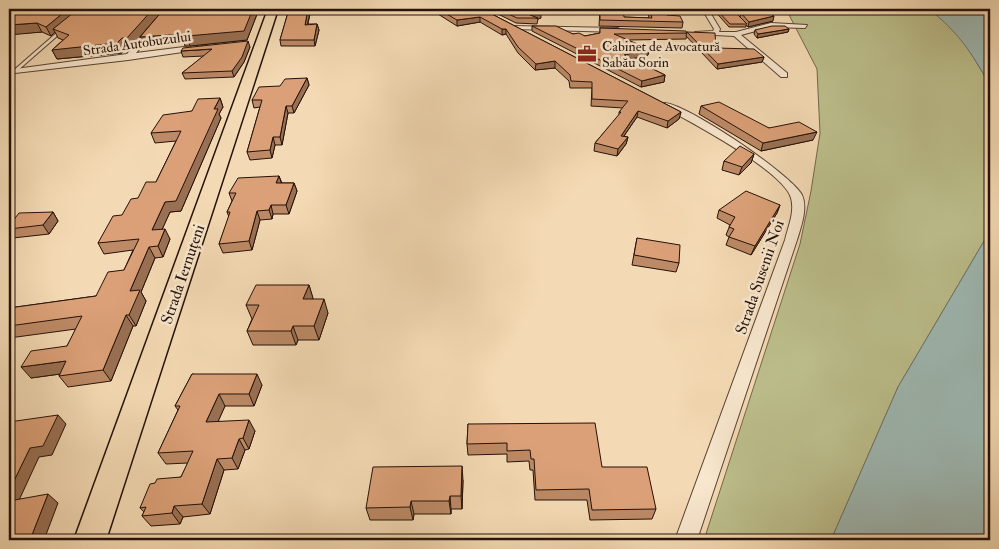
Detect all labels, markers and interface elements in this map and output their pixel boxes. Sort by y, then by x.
street label: Strada Autobuzului [82,27,192,59]
place label: Cabinet de Avocatură Sabău Sorin [602,38,720,71]
office icon: Cabinet de Avocatură Sabău Sorin [576,43,598,65]
street label: Strada Susenii Noi [731,217,789,337]
street label: Strada Iernuțeni [157,222,209,327]

